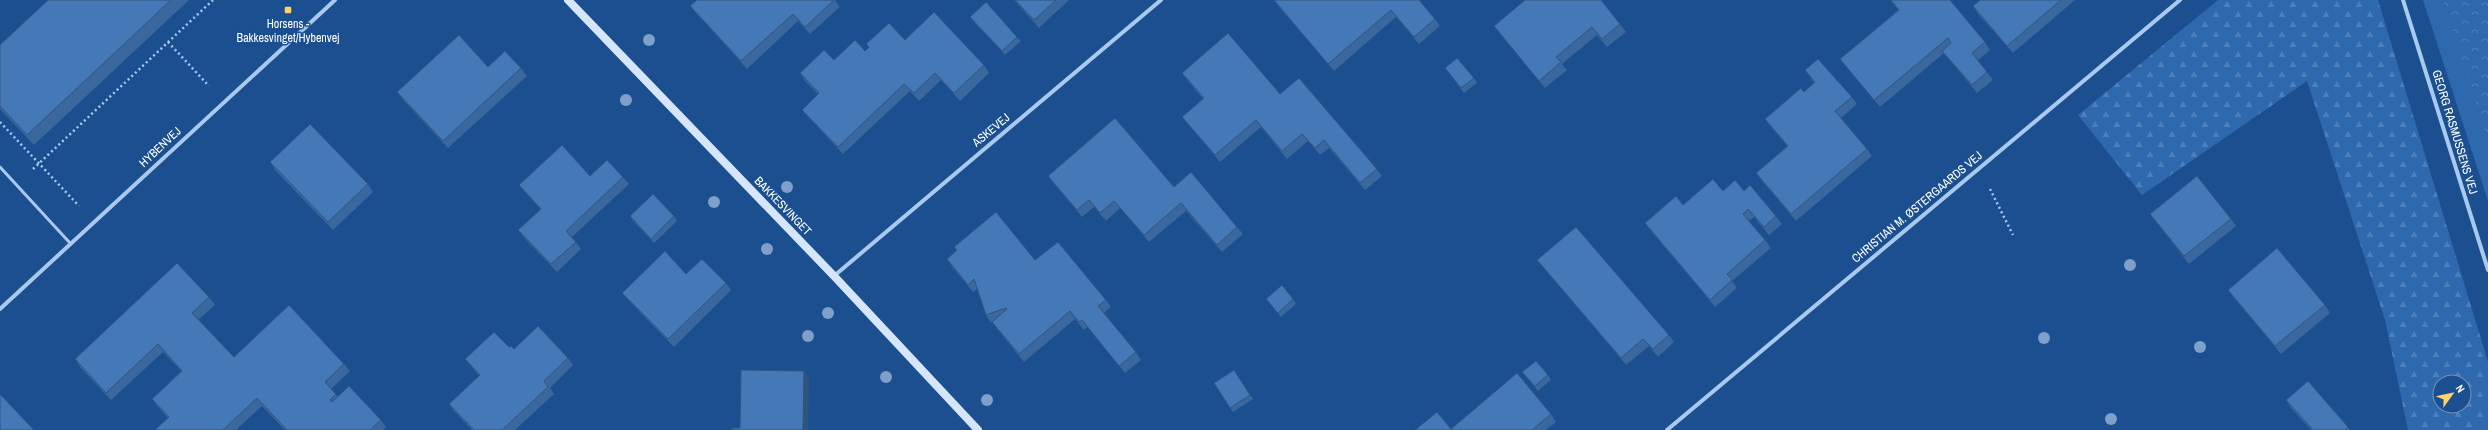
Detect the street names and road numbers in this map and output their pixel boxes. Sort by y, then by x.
street label: GEORG RASMUSSENS VEJ [2428,68,2482,196]
street label: ASKEVEJ [968,110,1013,151]
street label: HYBENVEJ [136,123,185,171]
street label: CHRISTIAN M. ØSTERGAARDS VEJ [1848,148,1986,266]
street label: BAKKESVINGET [751,173,815,239]

